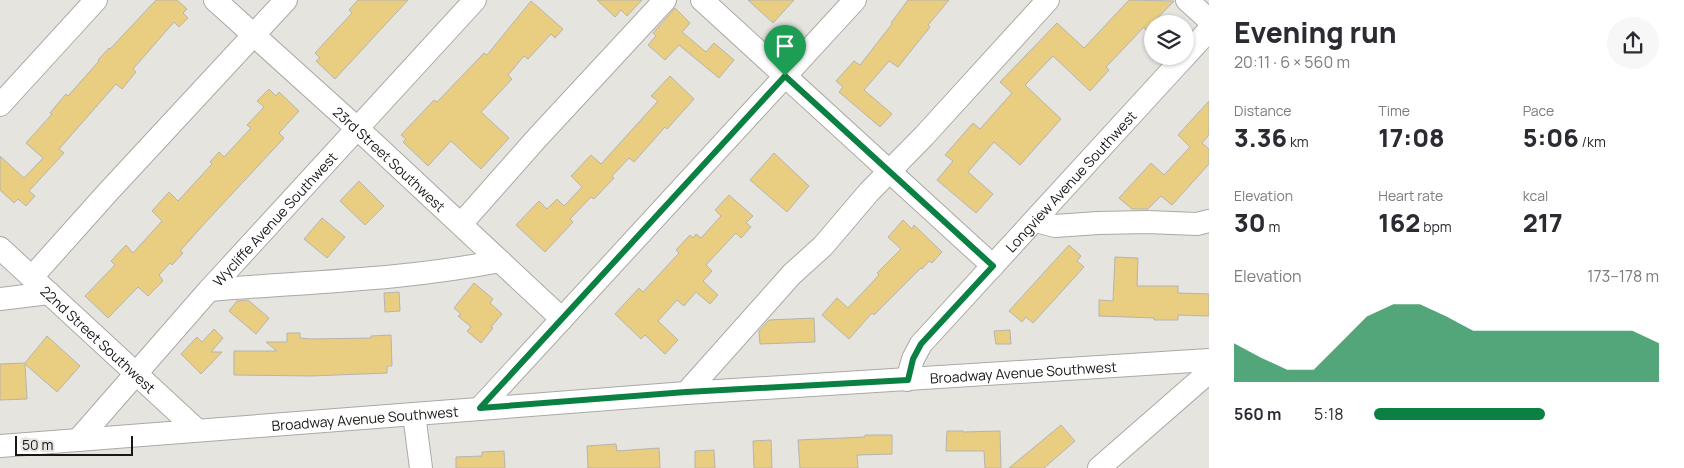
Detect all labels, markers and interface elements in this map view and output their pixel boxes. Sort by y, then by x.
text: Evening run [1234,13,1397,51]
map controls [1144,15,1194,65]
button: layers [1144,15,1194,65]
button: share [1607,17,1659,69]
pin [764,25,806,76]
icon: arrive [771,32,799,60]
text: 20:11 · 6 × 560 m [1234,51,1350,73]
text: Distance [1234,101,1291,120]
text: Time [1378,101,1410,120]
text: Pace [1523,101,1554,120]
street label: 23rd Street Southwest [329,102,450,216]
street label: Longview Avenue Southwest [1001,106,1140,256]
text: 3.36 [1234,120,1287,155]
text: 17:08 [1378,120,1445,155]
text: 5:06 [1523,120,1579,155]
text: km [1287,132,1309,151]
text: /km [1579,132,1606,151]
street label: Wycliffe Avenue Southwest [208,147,341,290]
text: Elevation [1234,186,1293,205]
text: Heart rate [1378,186,1443,205]
text: kcal [1523,186,1548,205]
text: 30 [1234,205,1266,240]
text: 162 [1378,205,1420,240]
text: 217 [1523,205,1563,240]
text: m [1266,217,1280,236]
text: bpm [1420,217,1452,236]
text: Elevation [1234,265,1302,287]
text: 173–178 m [1587,265,1659,287]
street label: 22nd Street Southwest [37,281,160,397]
street label: Broadway Avenue Southwest [929,356,1118,387]
street label: Broadway Avenue Southwest [271,401,459,434]
text: 560 m [1234,403,1281,425]
text: 5:18 [1314,403,1344,425]
scale bar [15,433,132,456]
text: 50 m [22,435,53,454]

